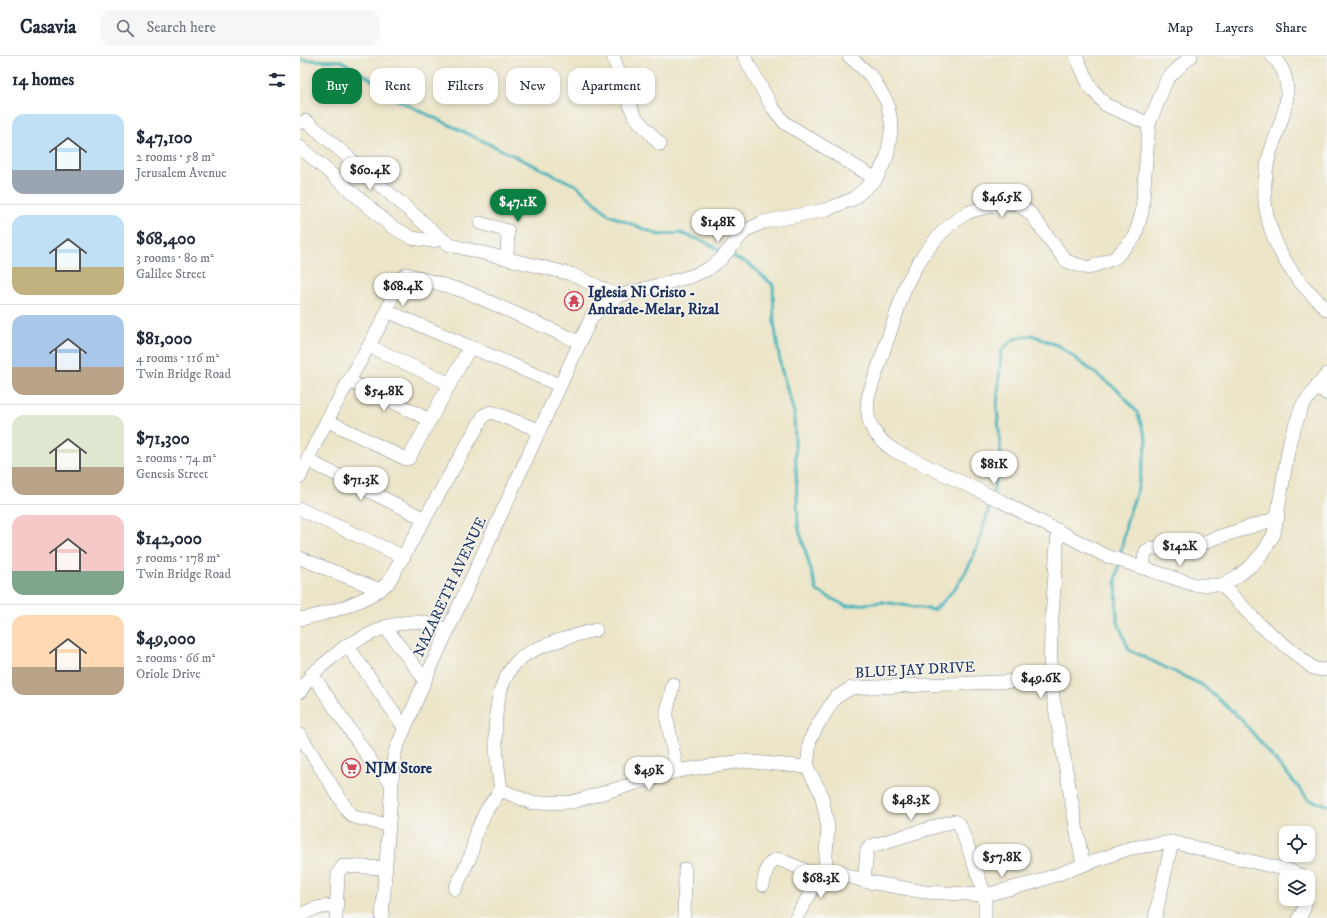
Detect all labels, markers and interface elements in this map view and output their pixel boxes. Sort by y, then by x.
search box [100,10,380,46]
text: Casavia [20,16,76,39]
icon: search [114,17,136,39]
text: Search here [146,18,216,37]
text: Map [1167,19,1193,37]
text: Layers [1215,19,1253,37]
text: Share [1275,19,1307,37]
chip: Buy [312,68,362,104]
chip: Rent [370,68,425,104]
chip: Filters [433,68,498,104]
chip: New [506,68,560,104]
chip: Apartment [568,68,655,104]
text: 14 homes [12,69,74,91]
icon: filters [266,69,288,91]
text: $47,100 [136,127,192,149]
icon: home [44,130,92,178]
text: 2 rooms · 58 m² [136,149,215,165]
pin: $60.4K [337,157,403,191]
text: $60.4K [350,162,390,178]
text: Jerusalem Avenue [136,165,227,181]
pin: $46.5K [969,184,1035,218]
pin: $47.1K [485,189,551,223]
text: $46.5K [982,189,1022,205]
text: $47.1K [499,194,537,210]
pin: $148K [690,209,746,243]
text: $148K [701,214,736,230]
text: $68,400 [136,228,196,250]
icon: home [44,231,92,279]
text: 3 rooms · 80 m² [136,250,214,266]
text: Galilee Street [136,266,206,282]
pin: $68.4K [370,273,436,307]
text: $68.4K [383,278,423,294]
place label: Iglesia Ni Cristo - Andrade-Melar, Rizal [587,283,720,319]
temple icon: Iglesia Ni Cristo - Andrade-Melar, Rizal [563,290,585,312]
text: $81,000 [136,328,192,350]
icon: home [44,331,92,379]
text: 4 rooms · 116 m² [136,350,219,366]
text: Twin Bridge Road [136,366,231,382]
pin: $54.8K [351,378,417,412]
text: $54.8K [364,383,404,399]
text: $71,300 [136,428,190,450]
icon: home [44,431,92,479]
text: 2 rooms · 74 m² [136,450,216,466]
pin: $81K [970,451,1018,485]
text: $81K [980,456,1008,472]
text: Genesis Street [136,466,208,482]
pin: $71.3K [328,467,394,501]
text: $71.3K [343,472,379,488]
street label: NAZARETH AVENUE [409,514,491,660]
text: $142,000 [136,528,202,550]
icon: home [44,531,92,579]
pin: $142K [1152,533,1208,567]
text: $142K [1163,538,1197,554]
text: 5 rooms · 178 m² [136,550,220,566]
text: Twin Bridge Road [136,566,231,582]
text: $49,000 [136,628,196,650]
icon: home [44,631,92,679]
text: 2 rooms · 66 m² [136,650,215,666]
street label: BLUE JAY DRIVE [854,657,976,683]
pin: $49.6K [1008,665,1074,699]
text: Oriole Drive [136,666,201,682]
text: $49.6K [1021,670,1061,686]
supermarket icon: NJM Store [340,757,362,779]
pin: $49K [625,757,673,791]
place label: NJM Store [365,759,433,778]
text: $49K [634,762,664,778]
pin: $48.3K [878,787,944,821]
text: $48.3K [892,792,930,808]
map controls [1279,826,1315,906]
button: locate [1279,826,1315,862]
pin: $57.8K [969,844,1035,878]
text: $57.8K [982,849,1022,865]
pin: $68.3K [788,865,854,899]
text: $68.3K [802,870,840,886]
button: layers [1279,870,1315,906]

